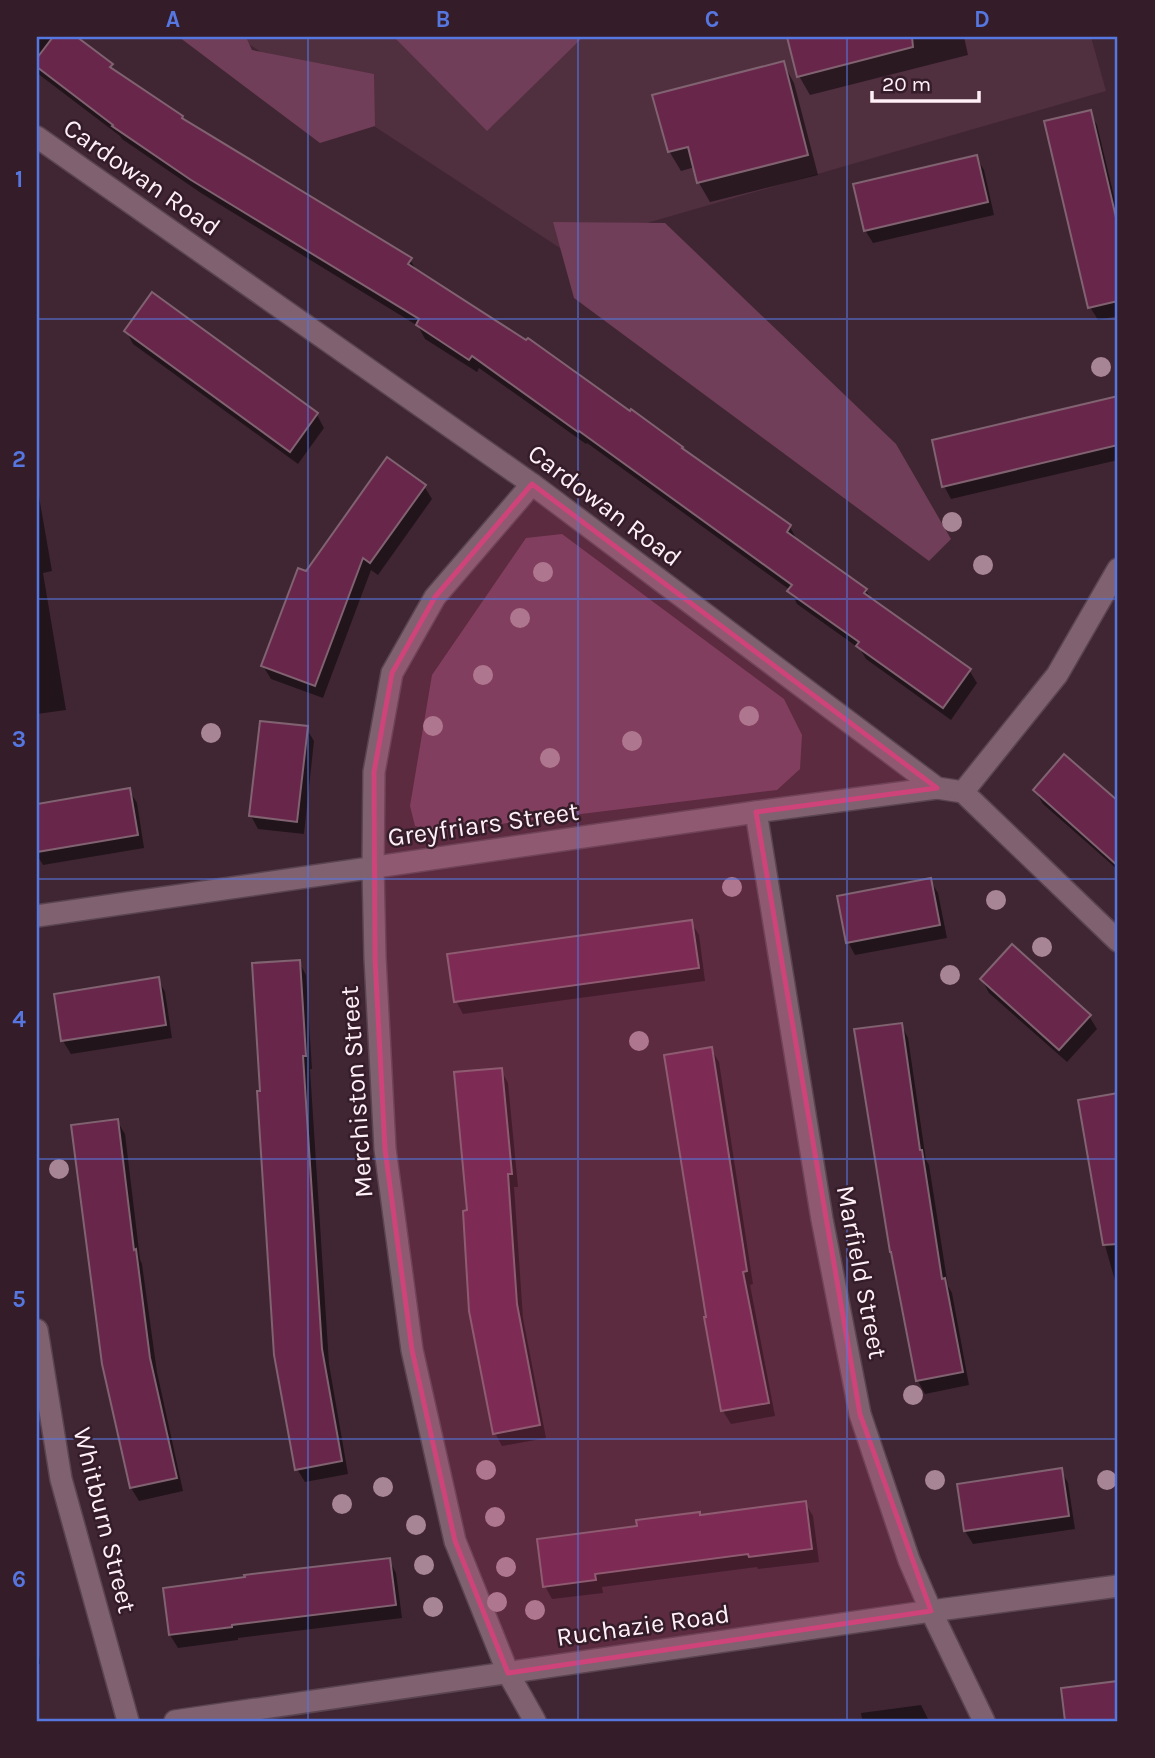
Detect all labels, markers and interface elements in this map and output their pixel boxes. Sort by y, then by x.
text: A [166,6,180,33]
text: B [436,6,450,33]
text: C [705,6,719,33]
text: D [974,6,990,33]
scale bar [872,60,978,104]
text: 20 m [882,72,931,96]
street label: Cardowan Road [57,112,226,243]
text: 1 [15,166,23,193]
street label: Cardowan Road [522,438,688,573]
text: 2 [12,446,26,473]
text: 3 [12,726,26,753]
street label: Greyfriars Street [386,796,581,853]
street label: Merchiston Street [334,985,379,1199]
text: 4 [12,1006,26,1033]
street label: Marfield Street [830,1183,894,1362]
text: 5 [12,1286,26,1313]
street label: Whitburn Street [66,1424,143,1616]
text: 6 [12,1566,26,1593]
street label: Ruchazie Road [554,1598,732,1653]

